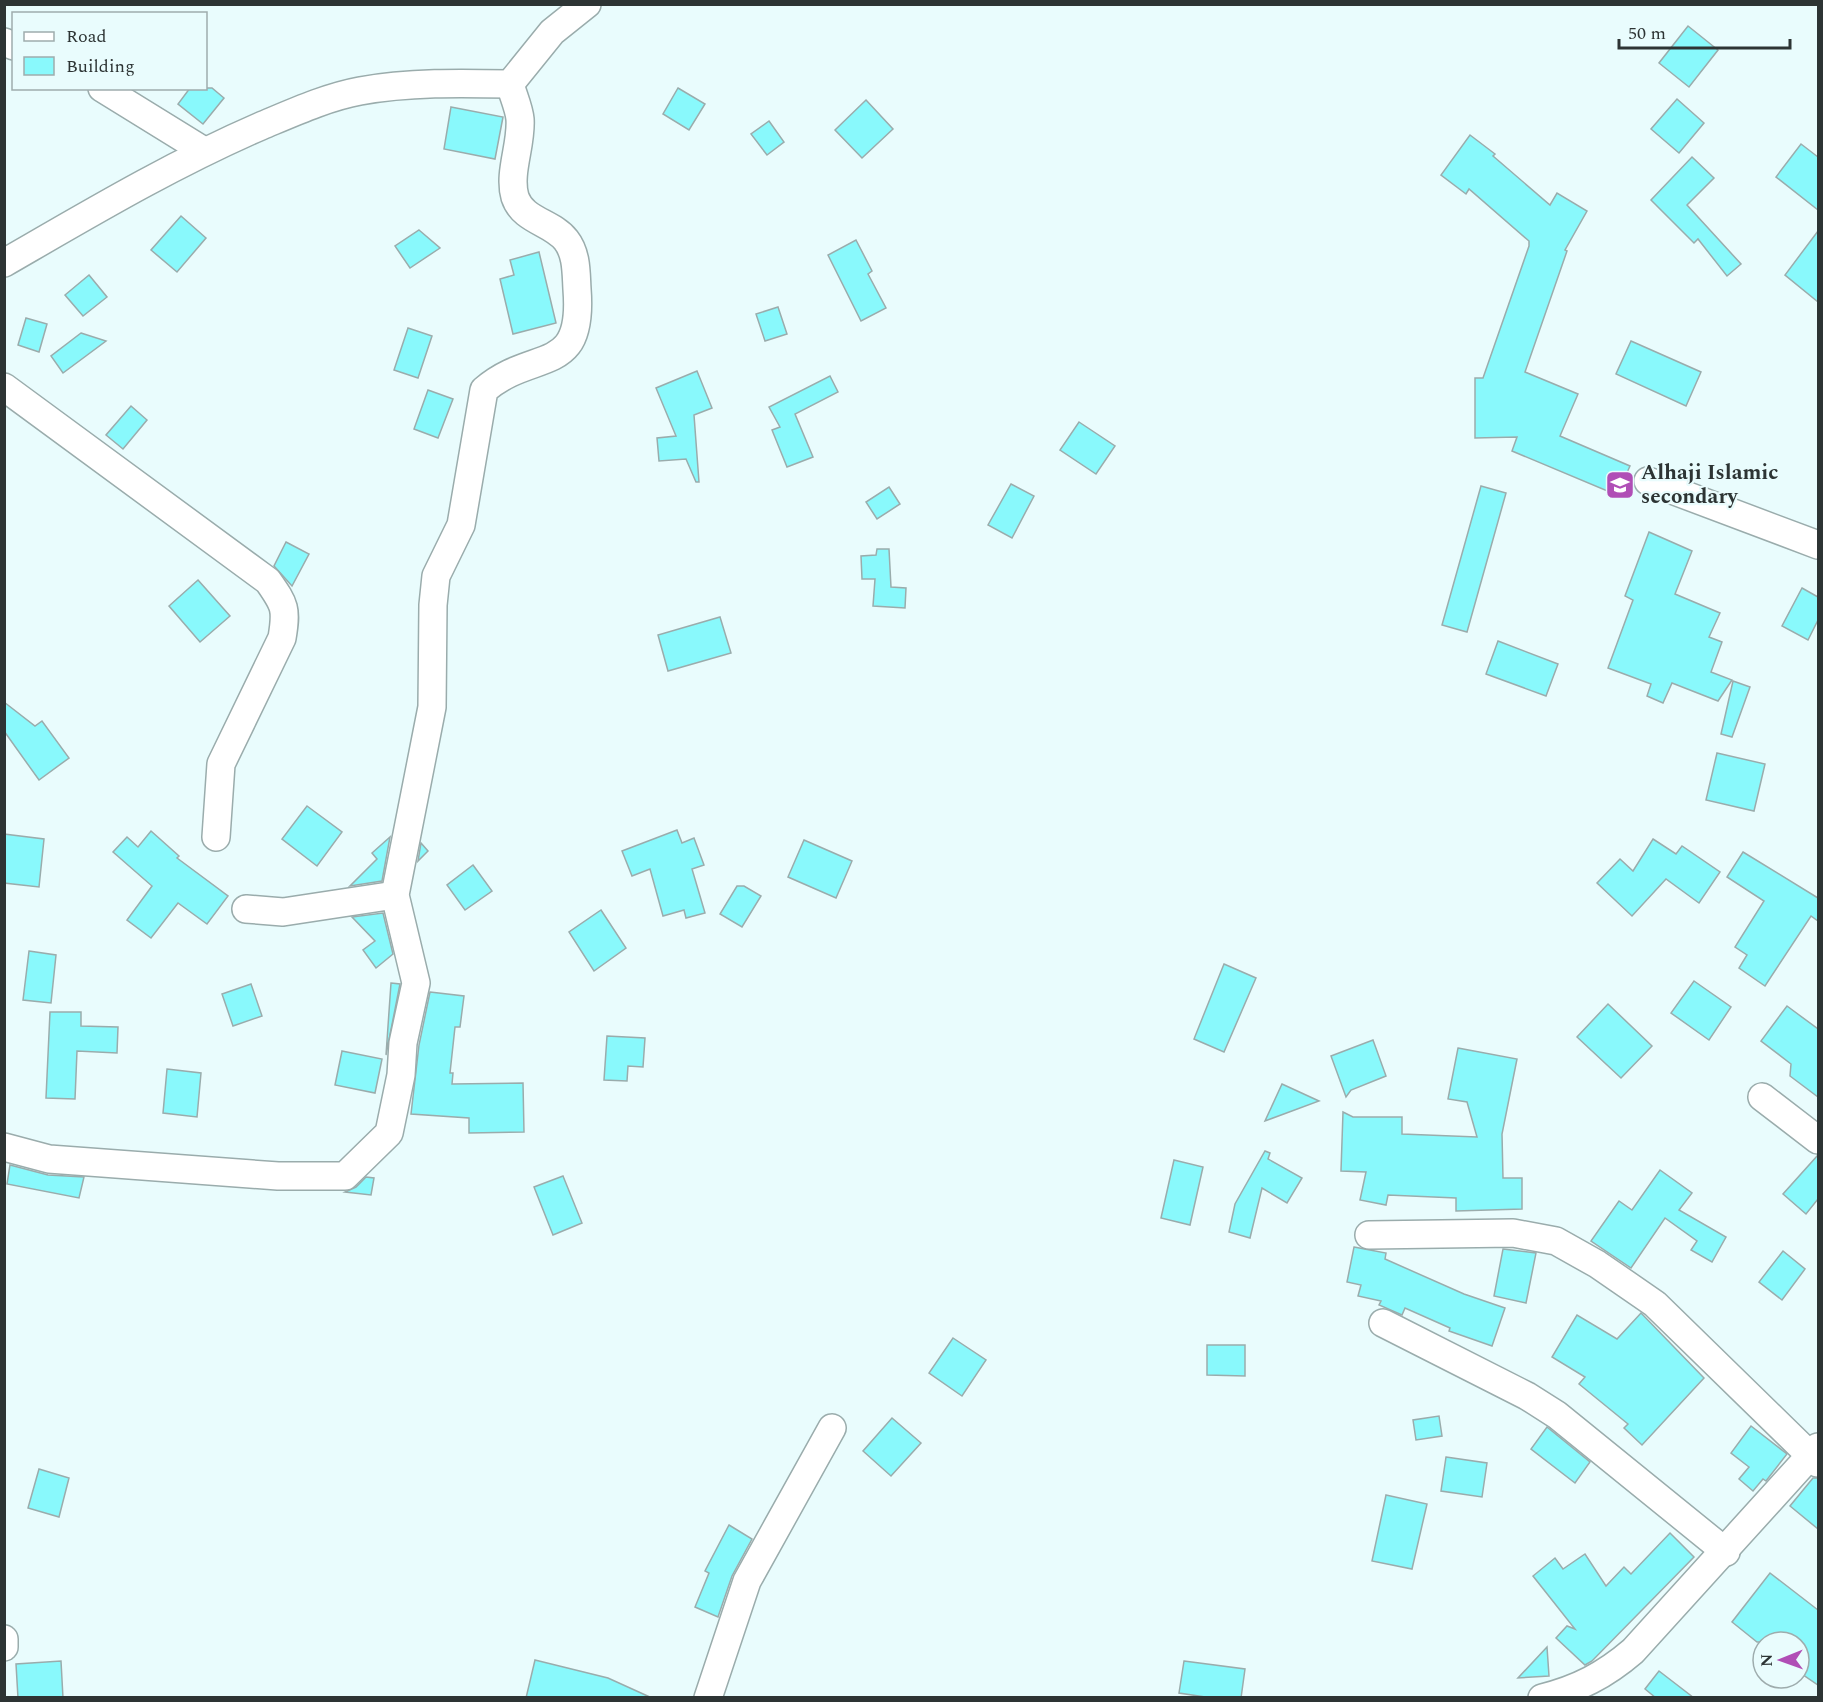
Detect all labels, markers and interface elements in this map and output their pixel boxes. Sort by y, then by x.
legend [12,12,207,90]
scale bar [1619,12,1790,50]
text: 50 m [1628,20,1666,47]
text: Road [66,23,107,50]
text: Building [66,53,135,80]
place label: Alhaji Islamic secondary [1641,457,1779,513]
school or university icon: Alhaji Islamic secondary [1604,469,1636,501]
north arrow [1751,1630,1811,1690]
text: N [1755,1654,1779,1667]

